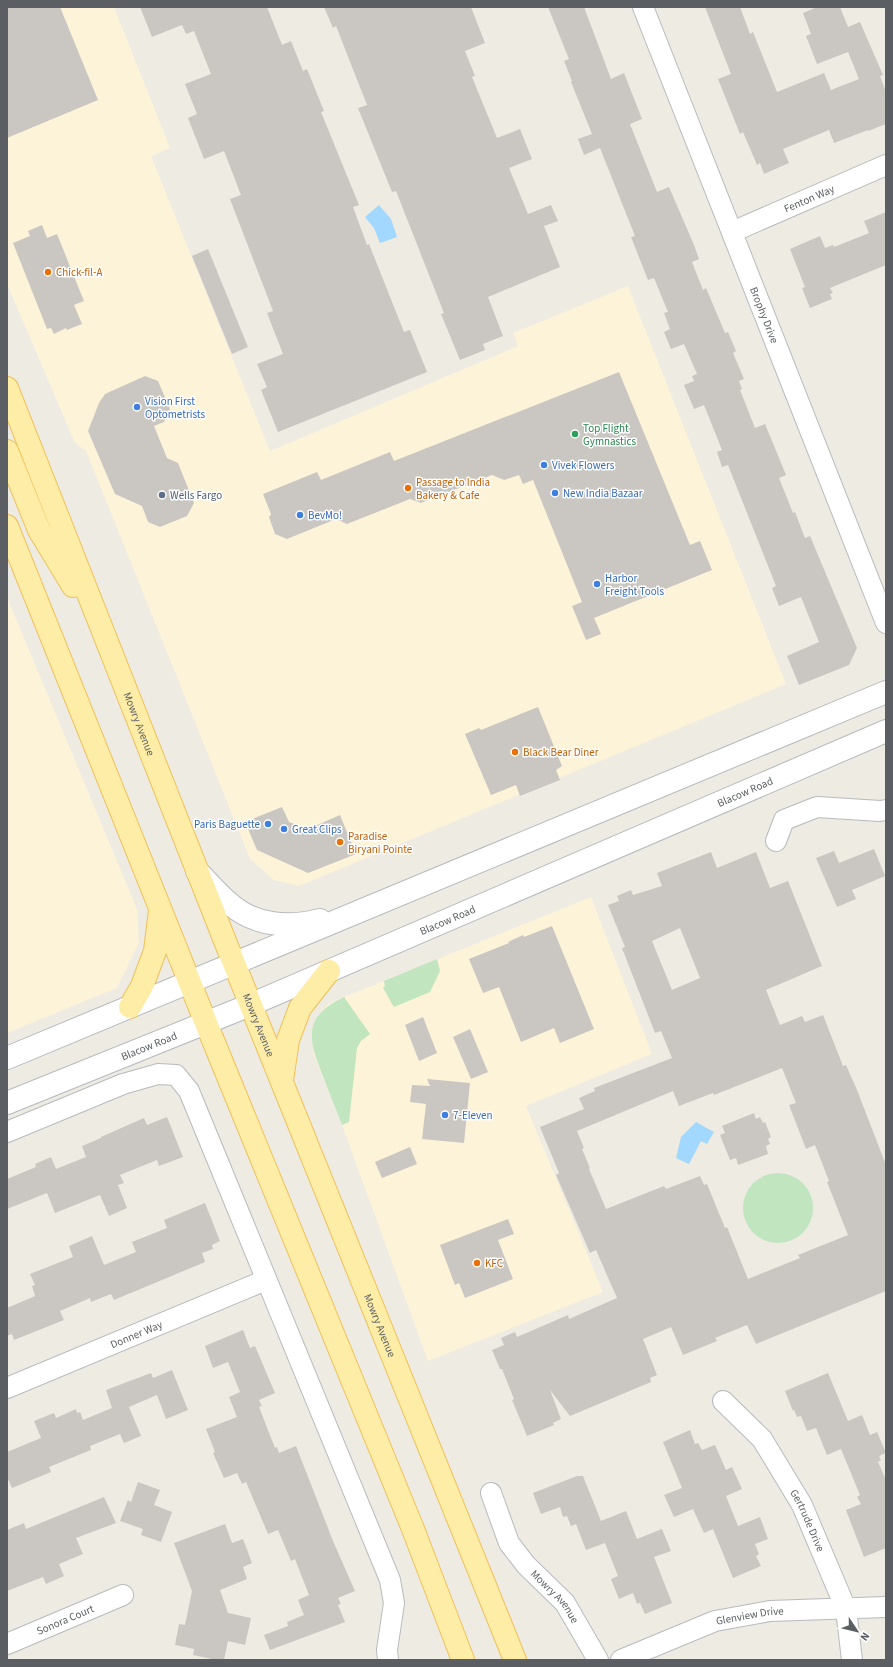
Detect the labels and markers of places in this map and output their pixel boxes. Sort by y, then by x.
place label: Chick-fil-A [56,265,103,280]
marker: Chick-fil-A [43,267,53,277]
place label: Vision First Optometrists [145,394,205,422]
marker: Vision First Optometrists [132,402,142,412]
place label: Top Flight Gymnastics [583,421,636,449]
marker: Top Flight Gymnastics [570,429,580,439]
place label: Vivek Flowers [552,458,615,473]
marker: Vivek Flowers [539,460,549,470]
place label: Passage to India Bakery & Cafe [416,475,490,503]
marker: Passage to India Bakery & Cafe [403,483,413,493]
place label: New India Bazaar [563,486,643,501]
place label: Wells Fargo [170,488,222,503]
marker: New India Bazaar [550,488,560,498]
marker: Wells Fargo [157,490,167,500]
place label: BevMo! [308,508,342,523]
marker: BevMo! [295,510,305,520]
place label: Harbor Freight Tools [605,571,664,599]
marker: Harbor Freight Tools [592,579,602,589]
place label: Black Bear Diner [523,745,599,760]
marker: Black Bear Diner [510,747,520,757]
place label: Paris Baguette [194,817,261,832]
marker: Paris Baguette [263,819,273,829]
place label: Great Clips [292,822,342,837]
marker: Great Clips [279,824,289,834]
place label: Paradise Biryani Pointe [348,829,413,857]
marker: Paradise Biryani Pointe [335,837,345,847]
place label: 7-Eleven [453,1108,493,1123]
marker: 7-Eleven [440,1110,450,1120]
place label: KFC [485,1256,503,1271]
marker: KFC [472,1258,482,1268]

